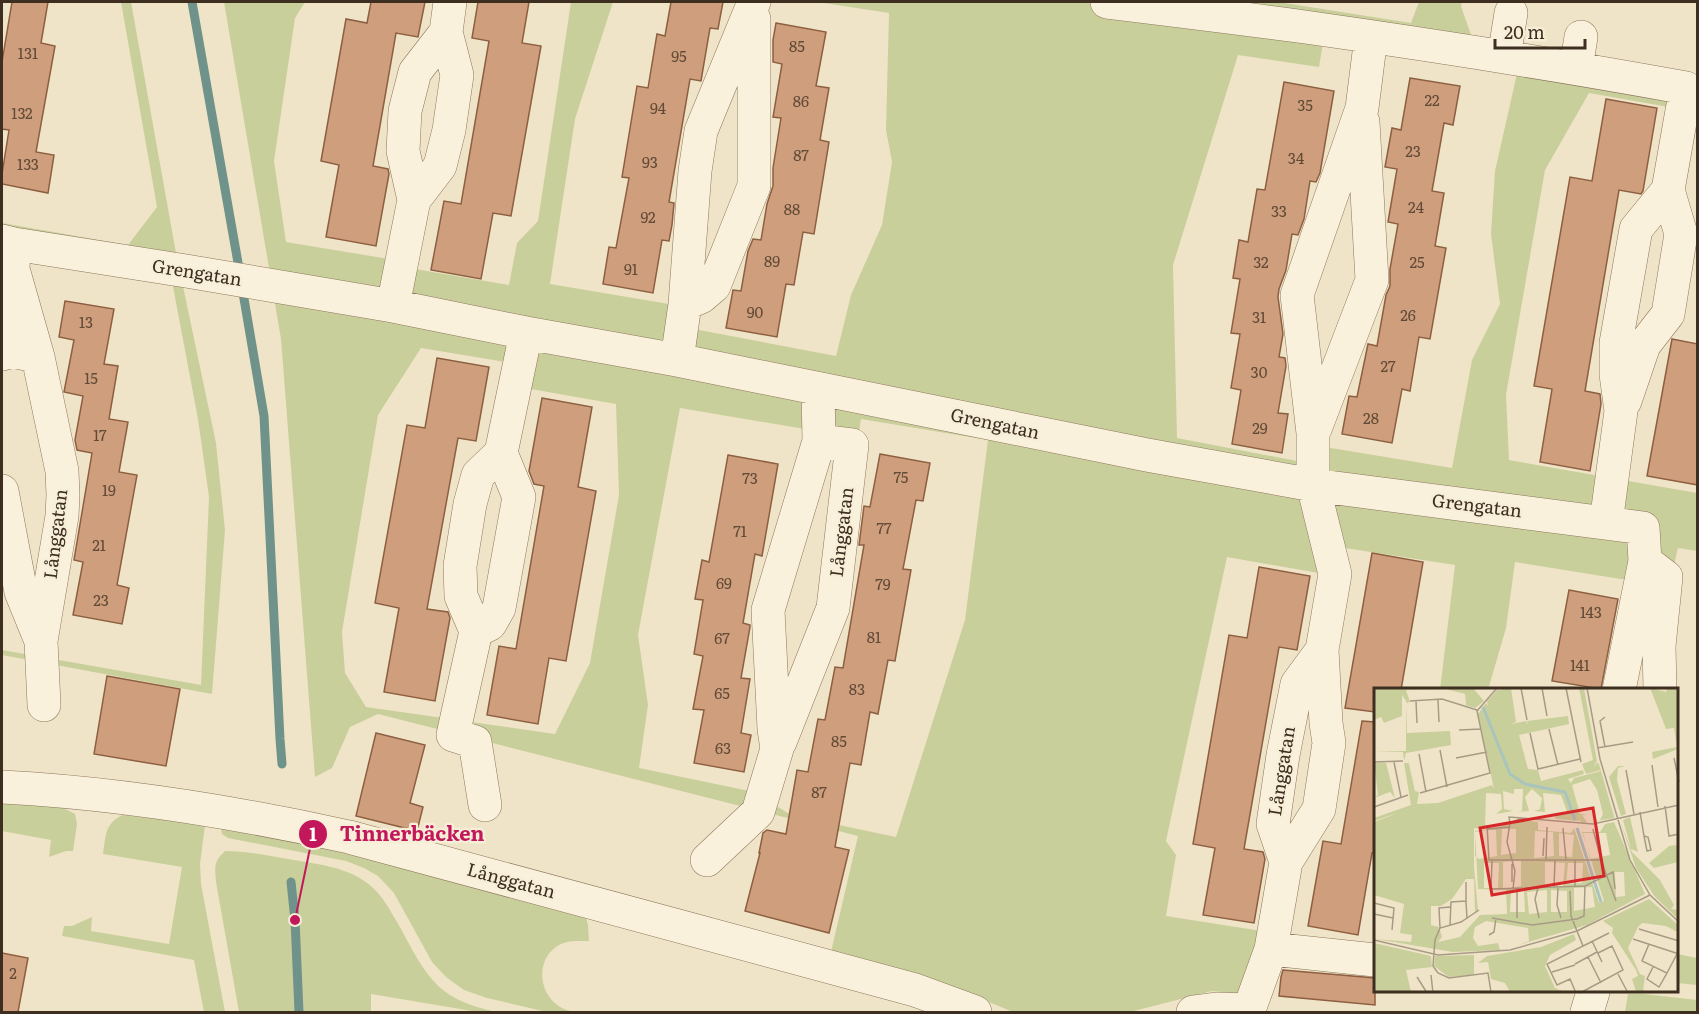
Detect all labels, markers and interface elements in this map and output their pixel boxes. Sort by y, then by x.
scale bar [1495,12,1585,50]
text: 20 m [1504,18,1545,45]
house number: 85 [789,34,805,57]
house number: 131 [18,41,38,64]
house number: 95 [671,44,687,67]
house number: 22 [1424,88,1440,111]
house number: 86 [793,89,809,112]
house number: 35 [1297,93,1313,116]
house number: 94 [650,96,666,119]
house number: 132 [11,101,33,124]
house number: 23 [1405,139,1421,162]
house number: 87 [793,143,809,166]
house number: 34 [1288,146,1304,169]
house number: 93 [642,150,658,173]
house number: 133 [17,152,39,175]
house number: 24 [1408,195,1424,218]
house number: 88 [784,197,800,220]
house number: 33 [1271,199,1287,222]
house number: 92 [640,205,656,228]
house number: 89 [764,249,780,272]
house number: 32 [1253,250,1269,273]
house number: 25 [1409,250,1425,273]
street label: Grengatan [150,251,244,292]
house number: 91 [624,257,638,280]
house number: 90 [747,300,764,323]
house number: 26 [1400,303,1416,326]
house number: 31 [1252,305,1266,328]
house number: 13 [79,310,93,333]
house number: 27 [1380,354,1396,377]
house number: 30 [1251,360,1268,383]
house number: 15 [84,366,98,389]
street label: Grengatan [948,400,1042,445]
house number: 28 [1363,406,1379,429]
house number: 29 [1252,416,1268,439]
house number: 17 [93,423,107,446]
house number: 75 [894,465,909,488]
house number: 73 [742,466,758,489]
house number: 19 [102,478,116,501]
street label: Långgatan [822,485,859,578]
street label: Grengatan [1431,486,1524,523]
street label: Långgatan [36,487,73,580]
house number: 77 [876,516,892,539]
house number: 71 [733,519,747,542]
house number: 21 [92,533,106,556]
house number: 69 [716,571,732,594]
house number: 79 [875,572,891,595]
house number: 23 [93,588,109,611]
house number: 143 [1580,600,1602,623]
house number: 81 [867,625,881,648]
house number: 67 [714,626,730,649]
house number: 141 [1570,653,1590,676]
house number: 83 [849,677,865,700]
house number: 65 [714,681,730,704]
inset map [1374,688,1678,993]
street label: Långgatan [1260,724,1301,818]
house number: 85 [831,729,847,752]
house number: 63 [715,736,731,759]
house number: 87 [811,780,827,803]
callout: Tinnerbäcken [298,815,497,853]
text: Tinnerbäcken [340,817,484,847]
text: 1 [309,820,317,847]
street label: Långgatan [464,855,559,904]
house number: 2 [9,961,17,984]

